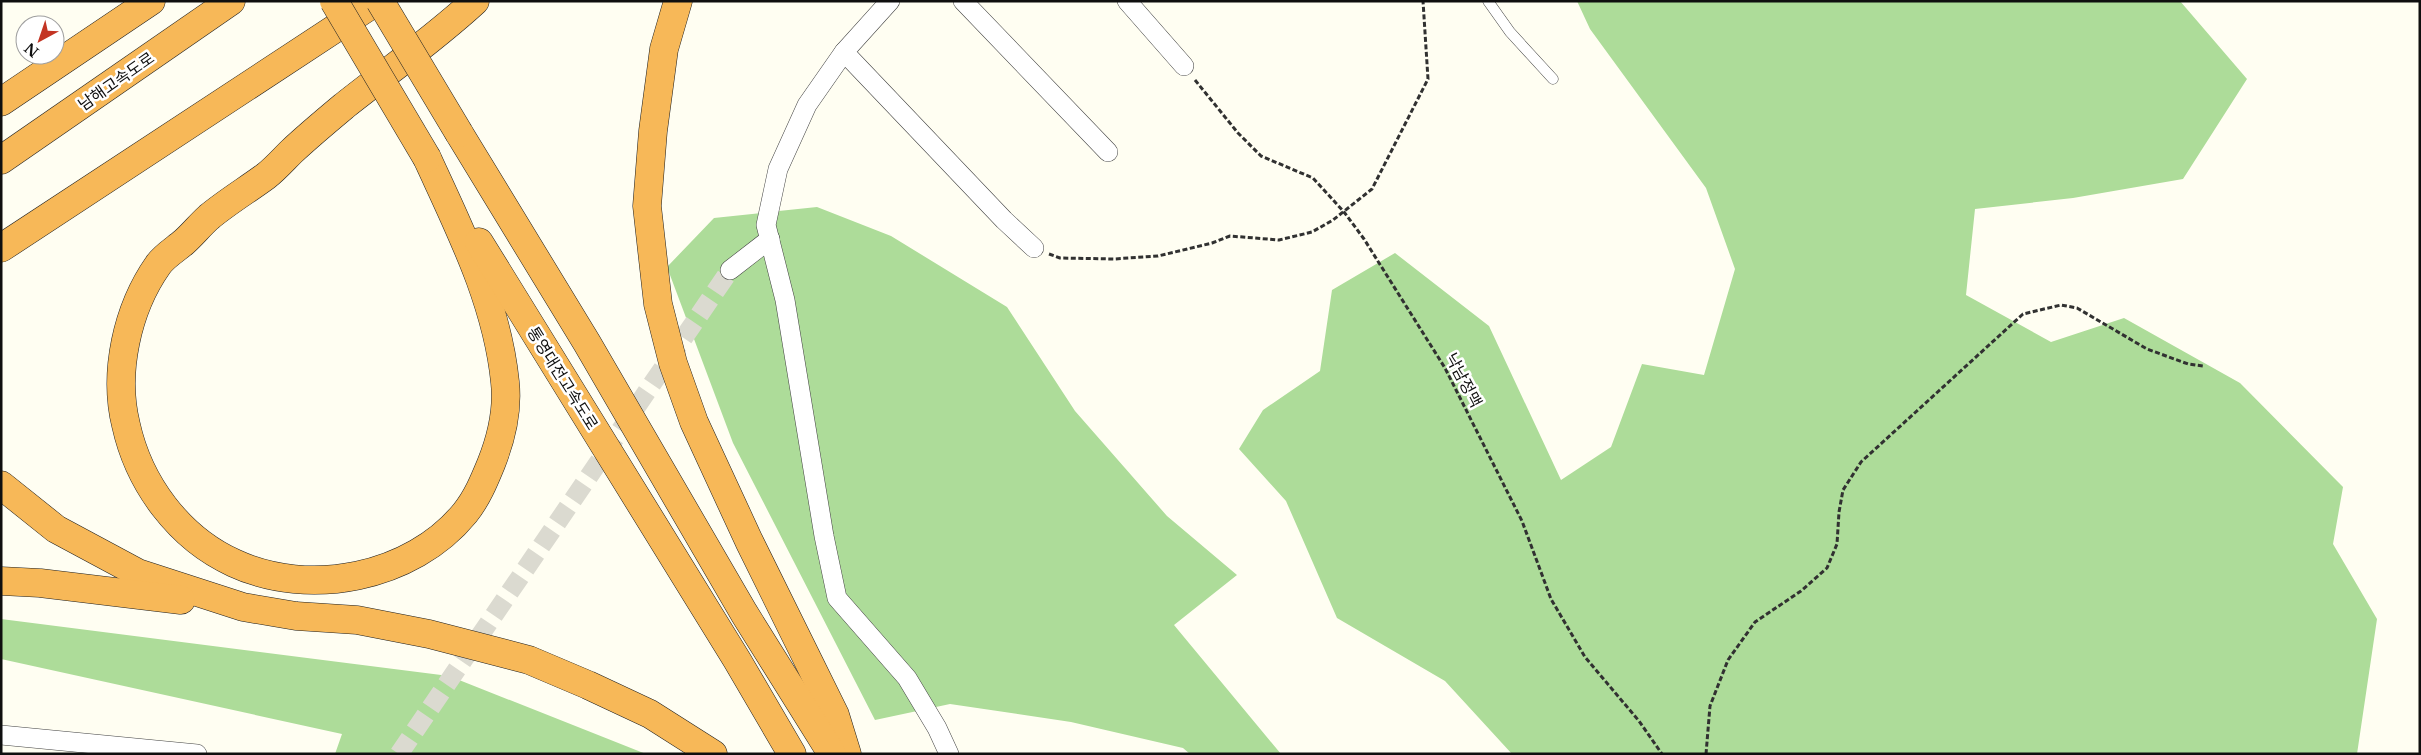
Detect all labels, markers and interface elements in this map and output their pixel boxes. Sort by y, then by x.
north arrow [15,15,65,65]
text: N [21,39,42,61]
street label: 남해고속도로 [74,47,158,115]
street label: 통영대전고속도로 [523,323,603,433]
street label: 낙남정맥 [1441,349,1487,411]

